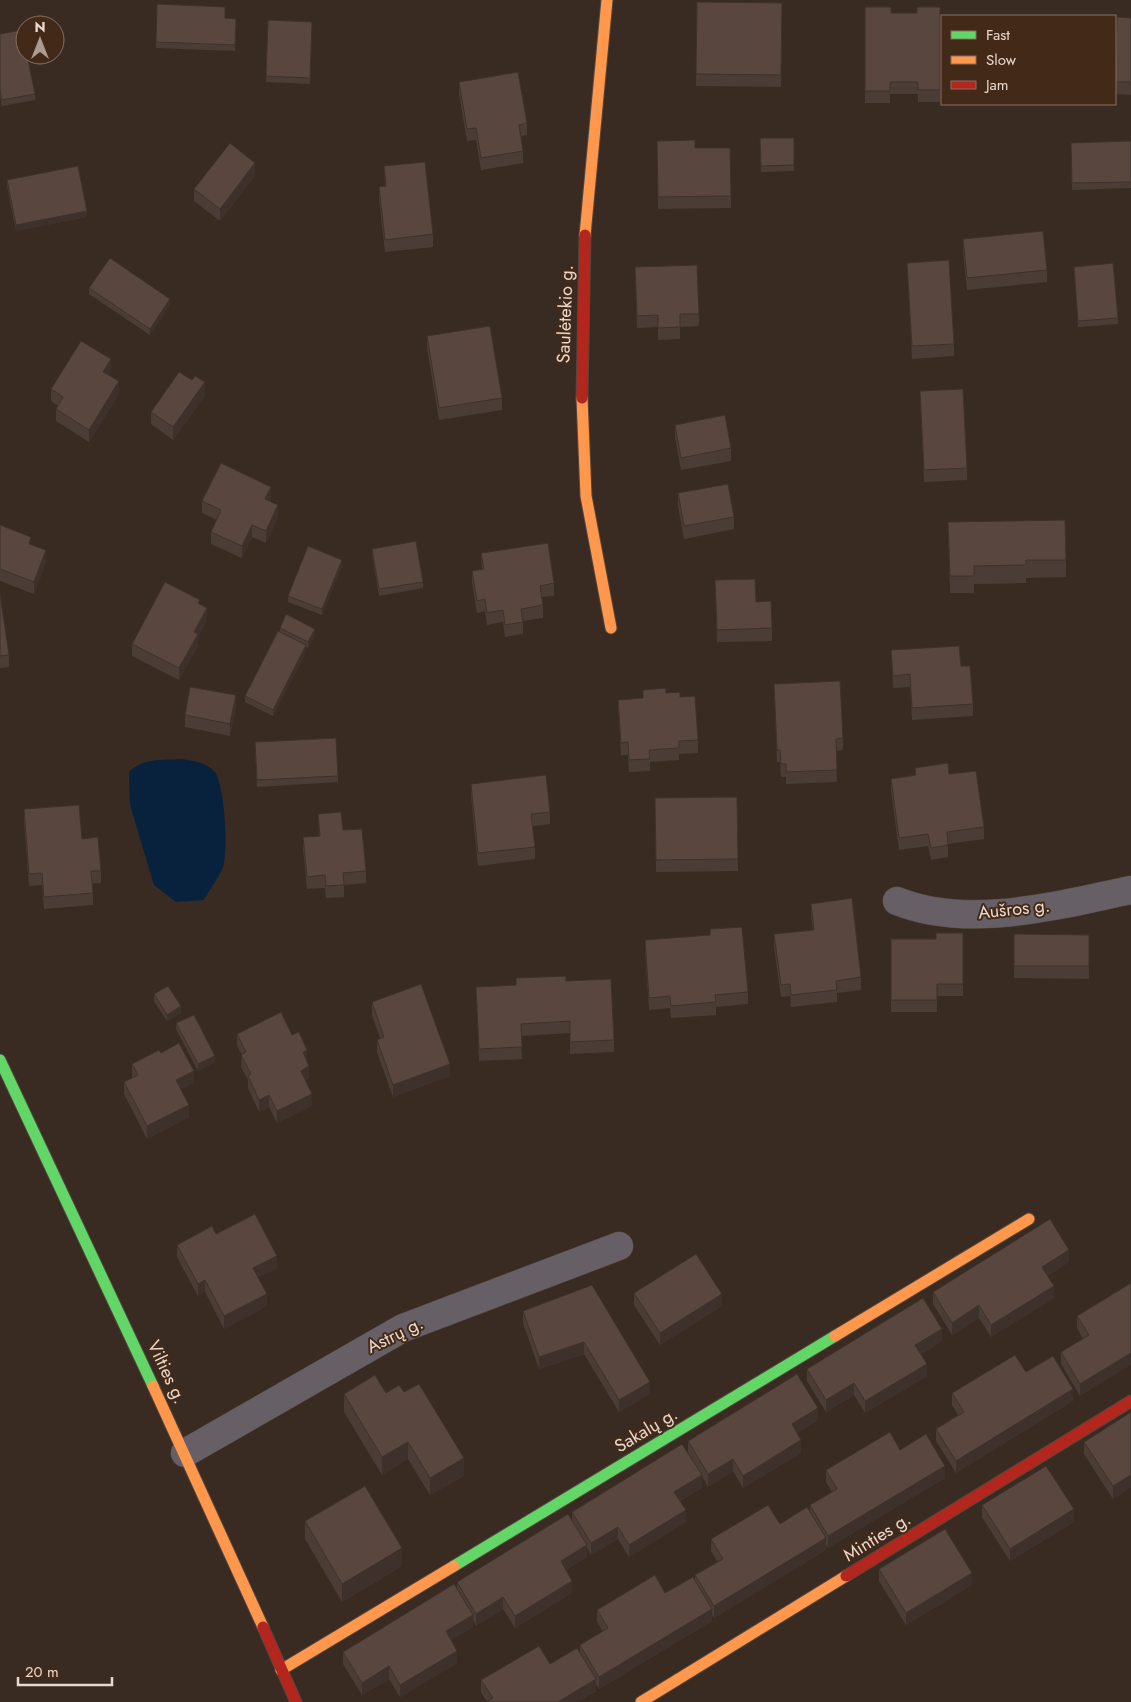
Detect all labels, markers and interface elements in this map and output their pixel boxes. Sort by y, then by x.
north arrow [15,15,65,65]
legend [941,15,1116,105]
text: N [34,17,46,37]
text: Fast [986,24,1010,46]
text: Slow [986,49,1017,71]
text: Jam [984,74,1009,96]
street label: Saulėtekio g. [550,264,580,364]
street label: Aušros g. [977,892,1051,926]
street label: Astrų g. [362,1310,428,1360]
street label: Vilties g. [141,1336,193,1408]
street label: Sakalų g. [609,1401,683,1459]
street label: Minties g. [838,1506,916,1568]
scale bar [18,1654,111,1686]
text: 20 m [25,1661,59,1683]

